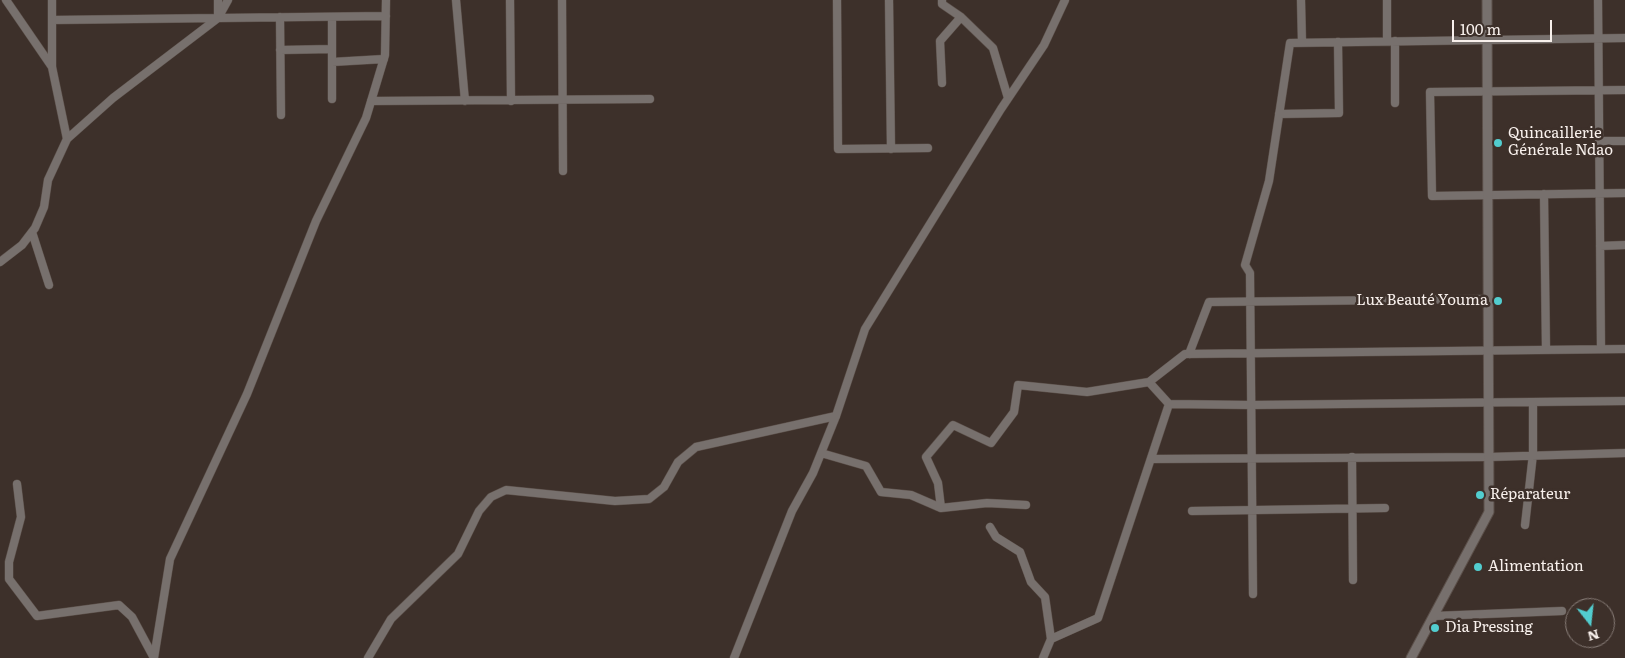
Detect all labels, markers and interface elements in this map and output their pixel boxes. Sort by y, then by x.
scale bar [1455,10,1555,42]
text: 100 m [1460,17,1501,40]
place label: Quincaillerie Générale Ndao [1508,125,1613,160]
marker: Quincaillerie Générale Ndao [1492,137,1504,149]
place label: Lux Beauté Youma [1356,292,1488,310]
marker: Lux Beauté Youma [1492,295,1504,307]
place label: Réparateur [1490,486,1570,504]
marker: Réparateur [1474,489,1486,501]
place label: Alimentation [1488,558,1584,576]
marker: Alimentation [1472,561,1484,573]
north arrow [1565,598,1615,648]
place label: Dia Pressing [1445,619,1533,637]
marker: Dia Pressing [1429,622,1441,634]
text: N [1585,625,1602,648]

